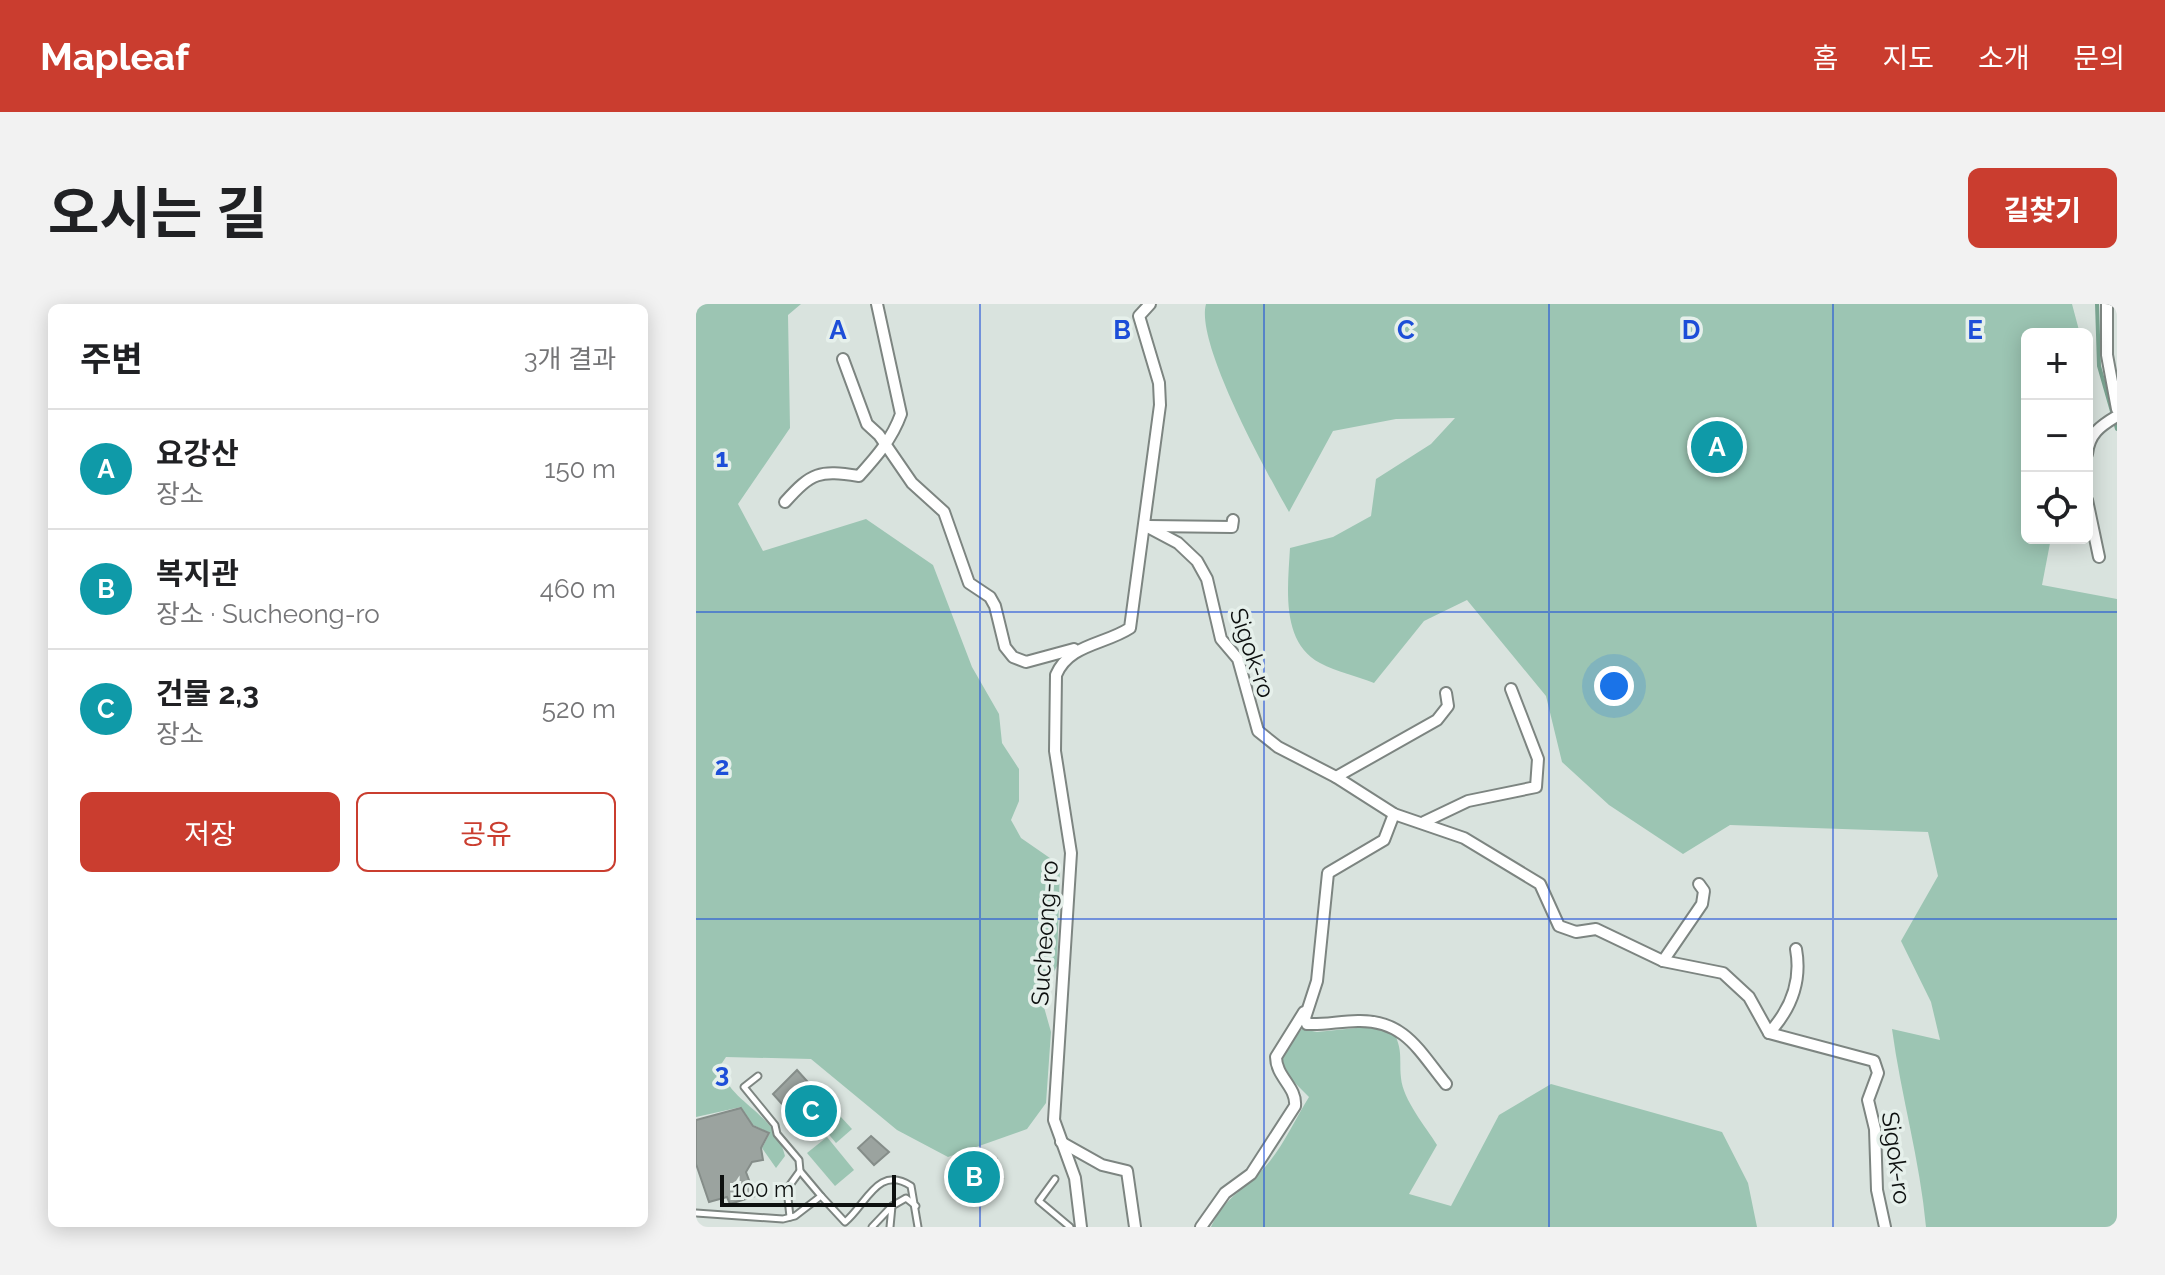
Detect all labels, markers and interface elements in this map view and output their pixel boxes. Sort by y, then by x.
text: Mapleaf [40,34,189,79]
text: 홈 [1813,42,1838,75]
text: 지도 [1882,42,1934,75]
text: 소개 [1978,42,2029,75]
text: 문의 [2073,42,2125,75]
button: 길찾기 [1968,168,2117,248]
text: 오시는 길 [48,180,268,246]
text: A [829,315,847,345]
text: B [1113,315,1131,345]
text: C [1397,315,1415,345]
text: D [1682,315,1700,345]
text: E [1967,315,1983,345]
map controls [2021,328,2093,544]
button: + [2021,328,2093,400]
text: 주변 [80,339,143,379]
text: 3개 결과 [524,344,616,374]
button: − [2021,400,2093,472]
pin: A [1691,417,1743,477]
text: 요강산 [156,436,239,471]
text: 1 [716,443,729,473]
text: A [97,454,115,484]
text: 150 m [544,454,616,484]
button: locate [2021,472,2093,544]
text: 장소 [156,479,204,509]
text: 복지관 [156,556,239,591]
text: B [97,574,115,604]
text: 460 m [540,574,616,604]
text: 장소 · Sucheong-ro [156,599,380,629]
street label: Sigok-ro [1224,604,1281,702]
your location [1594,666,1634,706]
text: 건물 2,3 [156,676,259,711]
text: C [97,694,115,724]
text: 520 m [542,694,616,724]
text: 장소 [156,719,204,749]
text: 2 [715,751,729,781]
button: 저장 [80,792,340,872]
button: 공유 [356,792,616,872]
street label: Sucheong-ro [1025,859,1064,1007]
text: 3 [715,1058,729,1088]
pin: C [785,1081,837,1141]
street label: Sigok-ro [1876,1110,1917,1206]
pin: B [948,1147,1000,1207]
scale bar [720,1171,896,1207]
text: 100 m [732,1176,794,1202]

